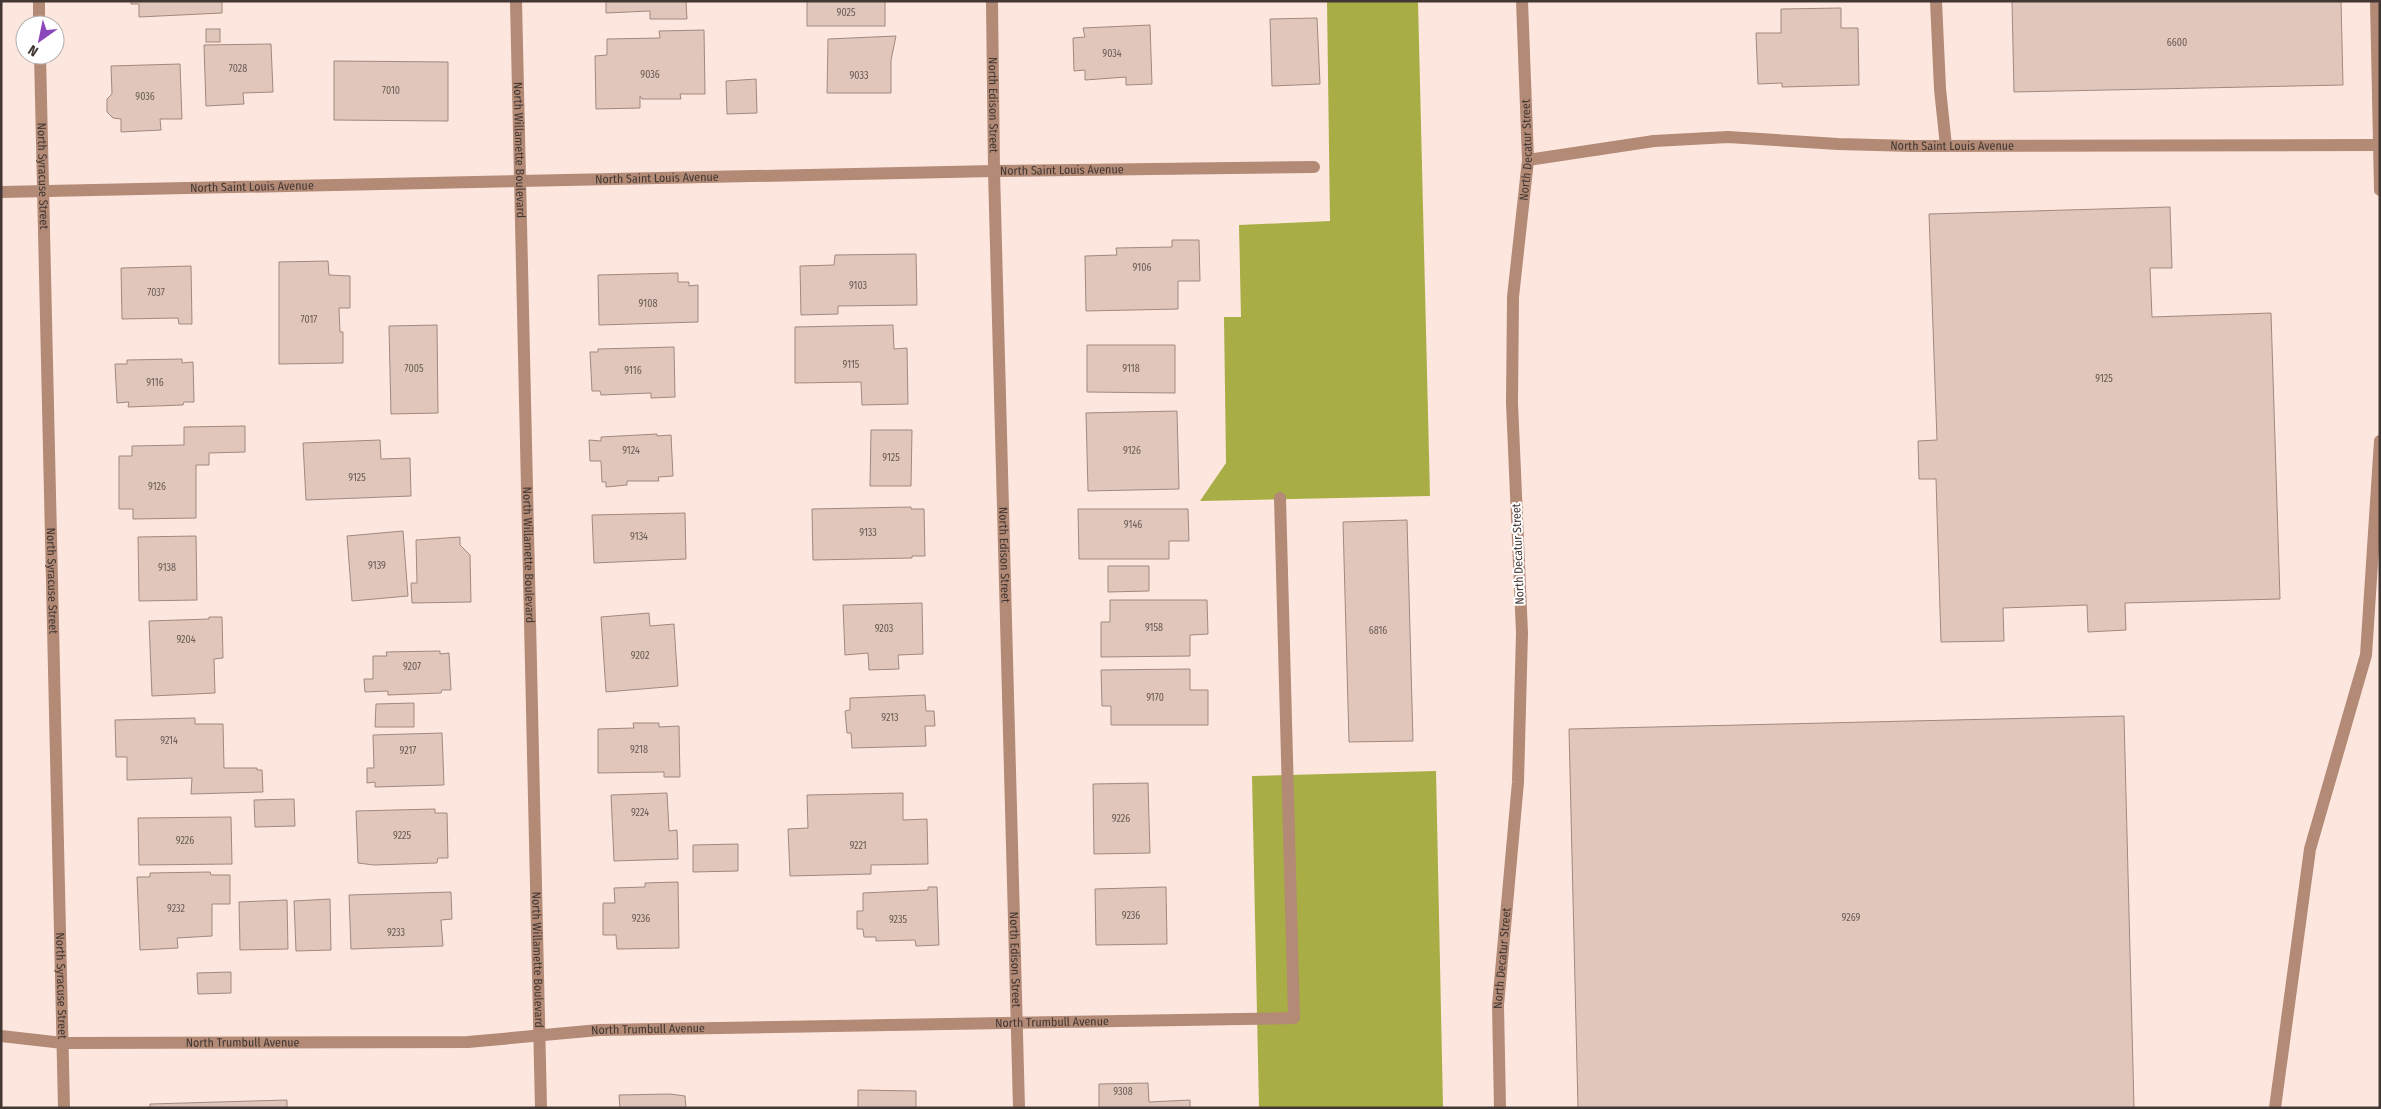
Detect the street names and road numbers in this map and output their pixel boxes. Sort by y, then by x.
street label: North Edison Street [986,57,1001,153]
street label: North Willamette Boulevard [511,82,528,218]
street label: North Decatur Street [1517,99,1535,201]
street label: North Syracuse Street [35,123,51,229]
street label: North Saint Louis Avenue [1890,138,2014,153]
street label: North Saint Louis Avenue [1000,162,1124,178]
street label: North Saint Louis Avenue [595,170,719,186]
street label: North Saint Louis Avenue [190,178,314,195]
street label: North Willamette Boulevard [520,487,537,623]
street label: North Decatur Street [1509,503,1527,605]
street label: North Edison Street [996,507,1013,603]
street label: North Syracuse Street [44,527,60,634]
street label: North Willamette Boulevard [529,891,546,1028]
street label: North Decatur Street [1491,907,1514,1009]
street label: North Edison Street [1007,912,1023,1008]
street label: North Syracuse Street [53,932,69,1039]
street label: North Trumbull Avenue [995,1014,1109,1030]
street label: North Trumbull Avenue [591,1021,705,1038]
street label: North Trumbull Avenue [186,1035,300,1050]

